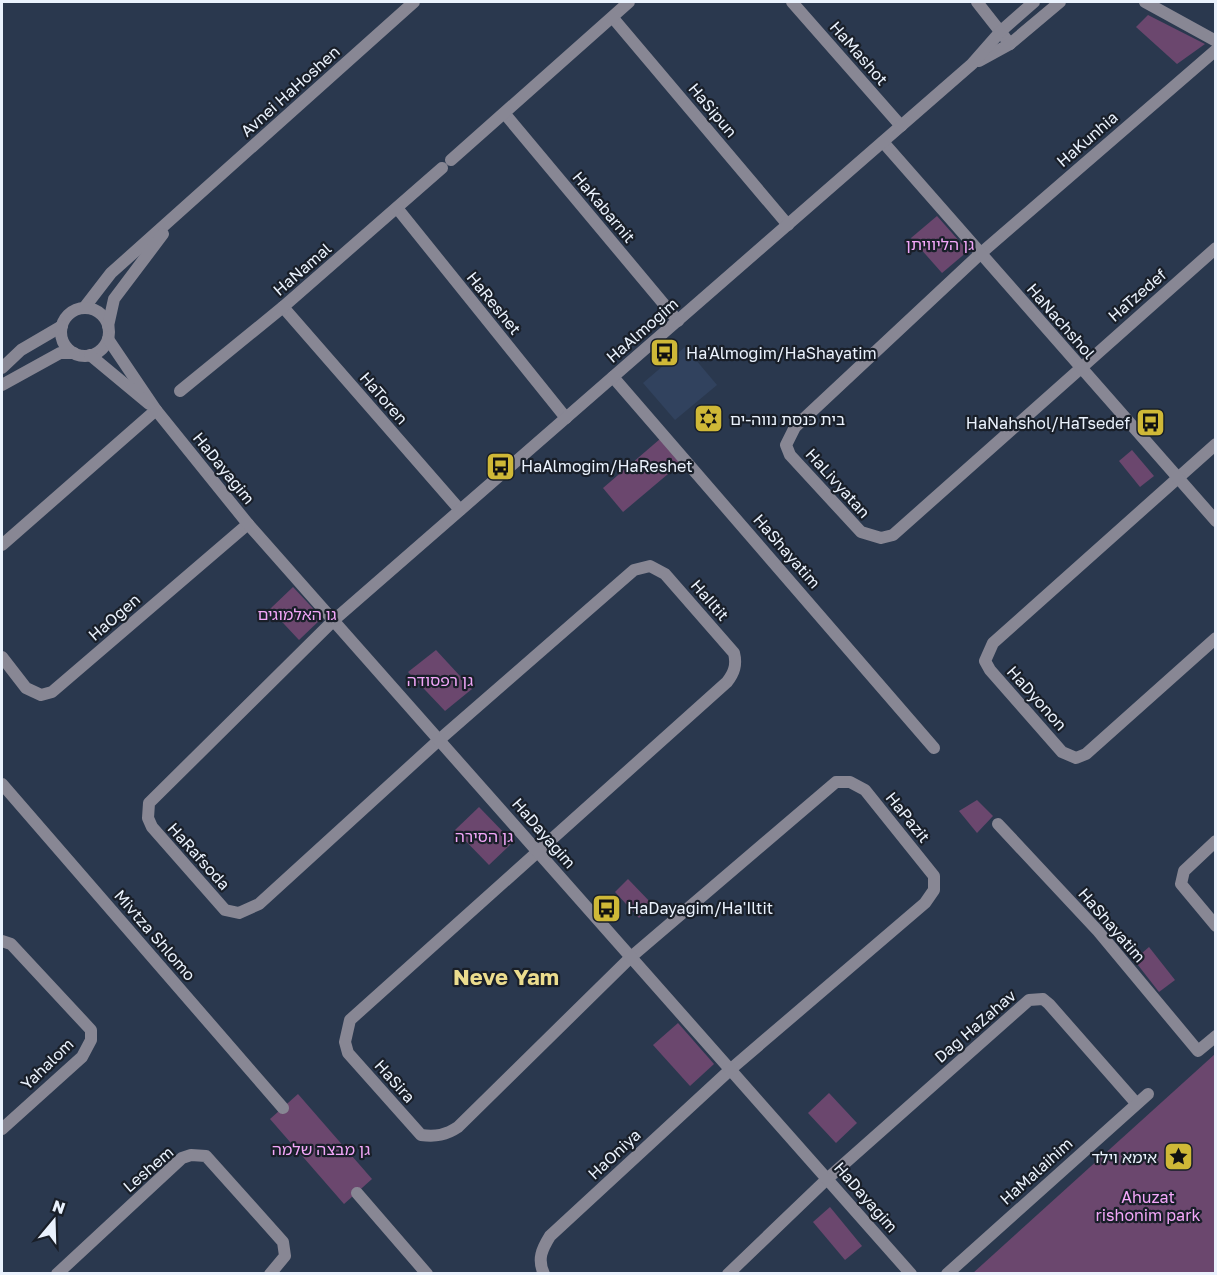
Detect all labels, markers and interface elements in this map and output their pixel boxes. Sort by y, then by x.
street label: HaMashot [826,17,892,89]
street label: Avnei HaHoshen [236,41,344,141]
street label: HaSipun [684,79,742,141]
street label: HaKunhia [1052,107,1122,171]
street label: HaKabarnit [568,167,640,247]
park label: גן הליוויתן [906,234,974,254]
street label: HaNamal [269,238,335,300]
street label: HaTzedef [1104,264,1170,326]
street label: HaReshet [463,267,525,339]
street label: HaNachshol [1023,279,1099,363]
street label: HaAlmogim [602,293,682,367]
bus stop icon: Ha'Almogim/HaShayatim [649,337,681,369]
place label: Ha'Almogim/HaShayatim [686,343,877,363]
street label: HaToren [356,368,412,428]
synagogue icon: בית כנסת נווה-ים [693,403,725,435]
bus stop icon: HaNahshol/HaTsedef [1135,407,1167,439]
place label: בית כנסת נווה-ים [730,409,845,429]
place label: HaNahshol/HaTsedef [966,413,1130,433]
street label: HaDayagim [189,428,259,508]
street label: HaLivyatan [802,444,874,522]
bus stop icon: HaAlmogim/HaReshet [484,450,516,482]
place label: HaAlmogim/HaReshet [521,456,693,476]
street label: HaShayatim [749,510,825,592]
street label: HaIltit [687,575,733,625]
street label: HaOgen [84,589,144,645]
park label: גו האלמוגים [257,604,337,624]
street label: HaDyonon [1003,662,1071,734]
park label: גן רפסודה [407,670,473,690]
street label: HaPazit [882,788,934,846]
street label: HaDayagim [508,794,580,872]
street label: HaRafsoda [164,818,234,894]
park label: גן הסירה [455,826,513,846]
street label: HaShayatim [1074,884,1150,966]
street label: Mivtza Shlomo [110,885,200,985]
bus stop icon: HaDayagim/Ha'Iltit [590,892,622,924]
place label: HaDayagim/Ha'Iltit [627,898,773,918]
district label: Neve Yam [453,963,559,990]
street label: Dag HaZahav [930,985,1020,1067]
street label: Yahalom [16,1034,78,1094]
street label: HaSira [371,1055,419,1107]
street label: HaOniya [584,1125,644,1183]
street label: HaMalaihim [996,1133,1076,1209]
park label: גן מבצה שלמה [272,1139,370,1159]
place icon: אימא וילד [1162,1141,1194,1173]
street label: Leshem [119,1142,177,1196]
place label: אימא וילד [1091,1147,1157,1167]
street label: HaDayagim [830,1158,902,1236]
park label: Ahuzat rishonim park [1096,1187,1200,1225]
north arrow [24,1191,84,1251]
text: N [50,1195,68,1218]

